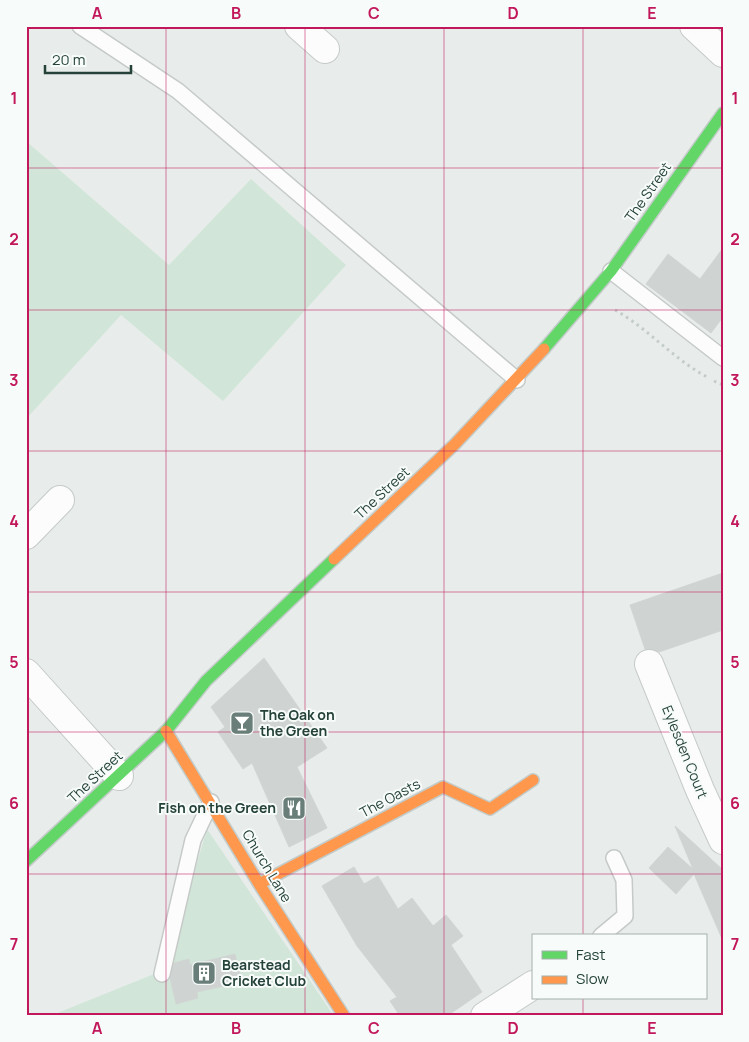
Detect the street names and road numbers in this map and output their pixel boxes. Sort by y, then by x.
street label: The Street [620,158,675,225]
street label: The Street [350,462,414,523]
street label: Eylesden Court [658,702,713,802]
street label: The Street [63,746,127,807]
street label: The Oasts [356,774,423,821]
street label: Church Lane [238,826,297,906]

